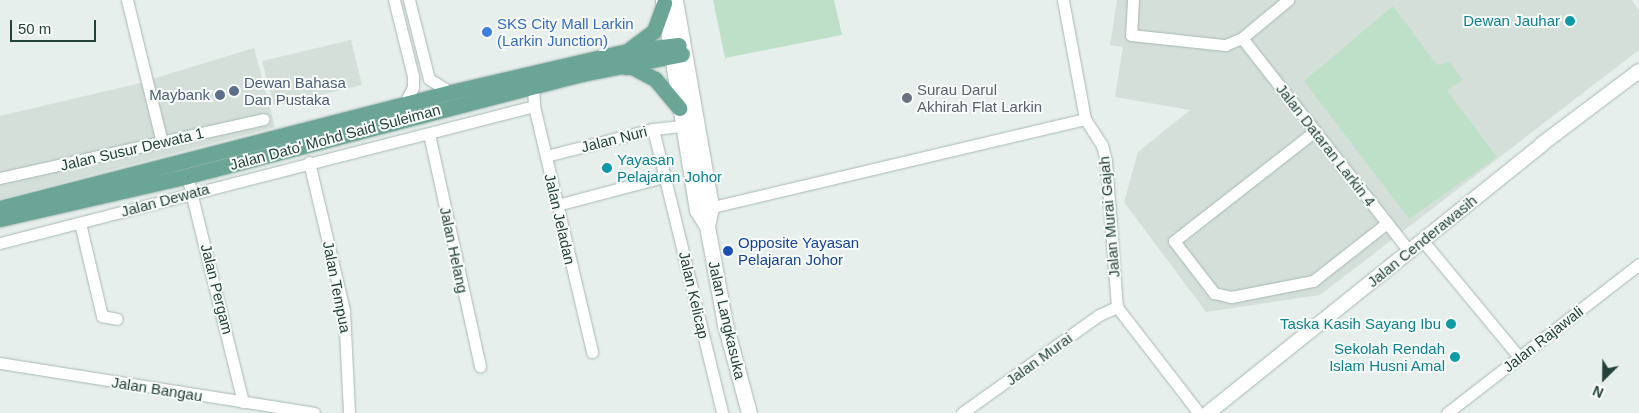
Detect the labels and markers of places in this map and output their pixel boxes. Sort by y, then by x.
place label: Dewan Jauhar [1463,12,1560,30]
place label: SKS City Mall Larkin (Larkin Junction) [497,14,634,49]
marker: Dewan Jauhar [1564,15,1576,27]
marker: SKS City Mall Larkin (Larkin Junction) [481,26,493,38]
place label: Dewan Bahasa Dan Pustaka [244,73,346,108]
place label: Surau Darul Akhirah Flat Larkin [917,80,1042,115]
marker: Dewan Bahasa Dan Pustaka [228,85,240,97]
place label: Maybank [149,86,210,104]
marker: Maybank [214,89,226,101]
marker: Surau Darul Akhirah Flat Larkin [901,92,913,104]
place label: Yayasan Pelajaran Johor [617,150,722,185]
marker: Yayasan Pelajaran Johor [601,162,613,174]
place label: Opposite Yayasan Pelajaran Johor [738,233,859,268]
marker: Opposite Yayasan Pelajaran Johor [722,245,734,257]
place label: Taska Kasih Sayang Ibu [1280,315,1441,333]
marker: Taska Kasih Sayang Ibu [1445,318,1457,330]
place label: Sekolah Rendah Islam Husni Amal [1328,339,1445,374]
marker: Sekolah Rendah Islam Husni Amal [1449,351,1461,363]

